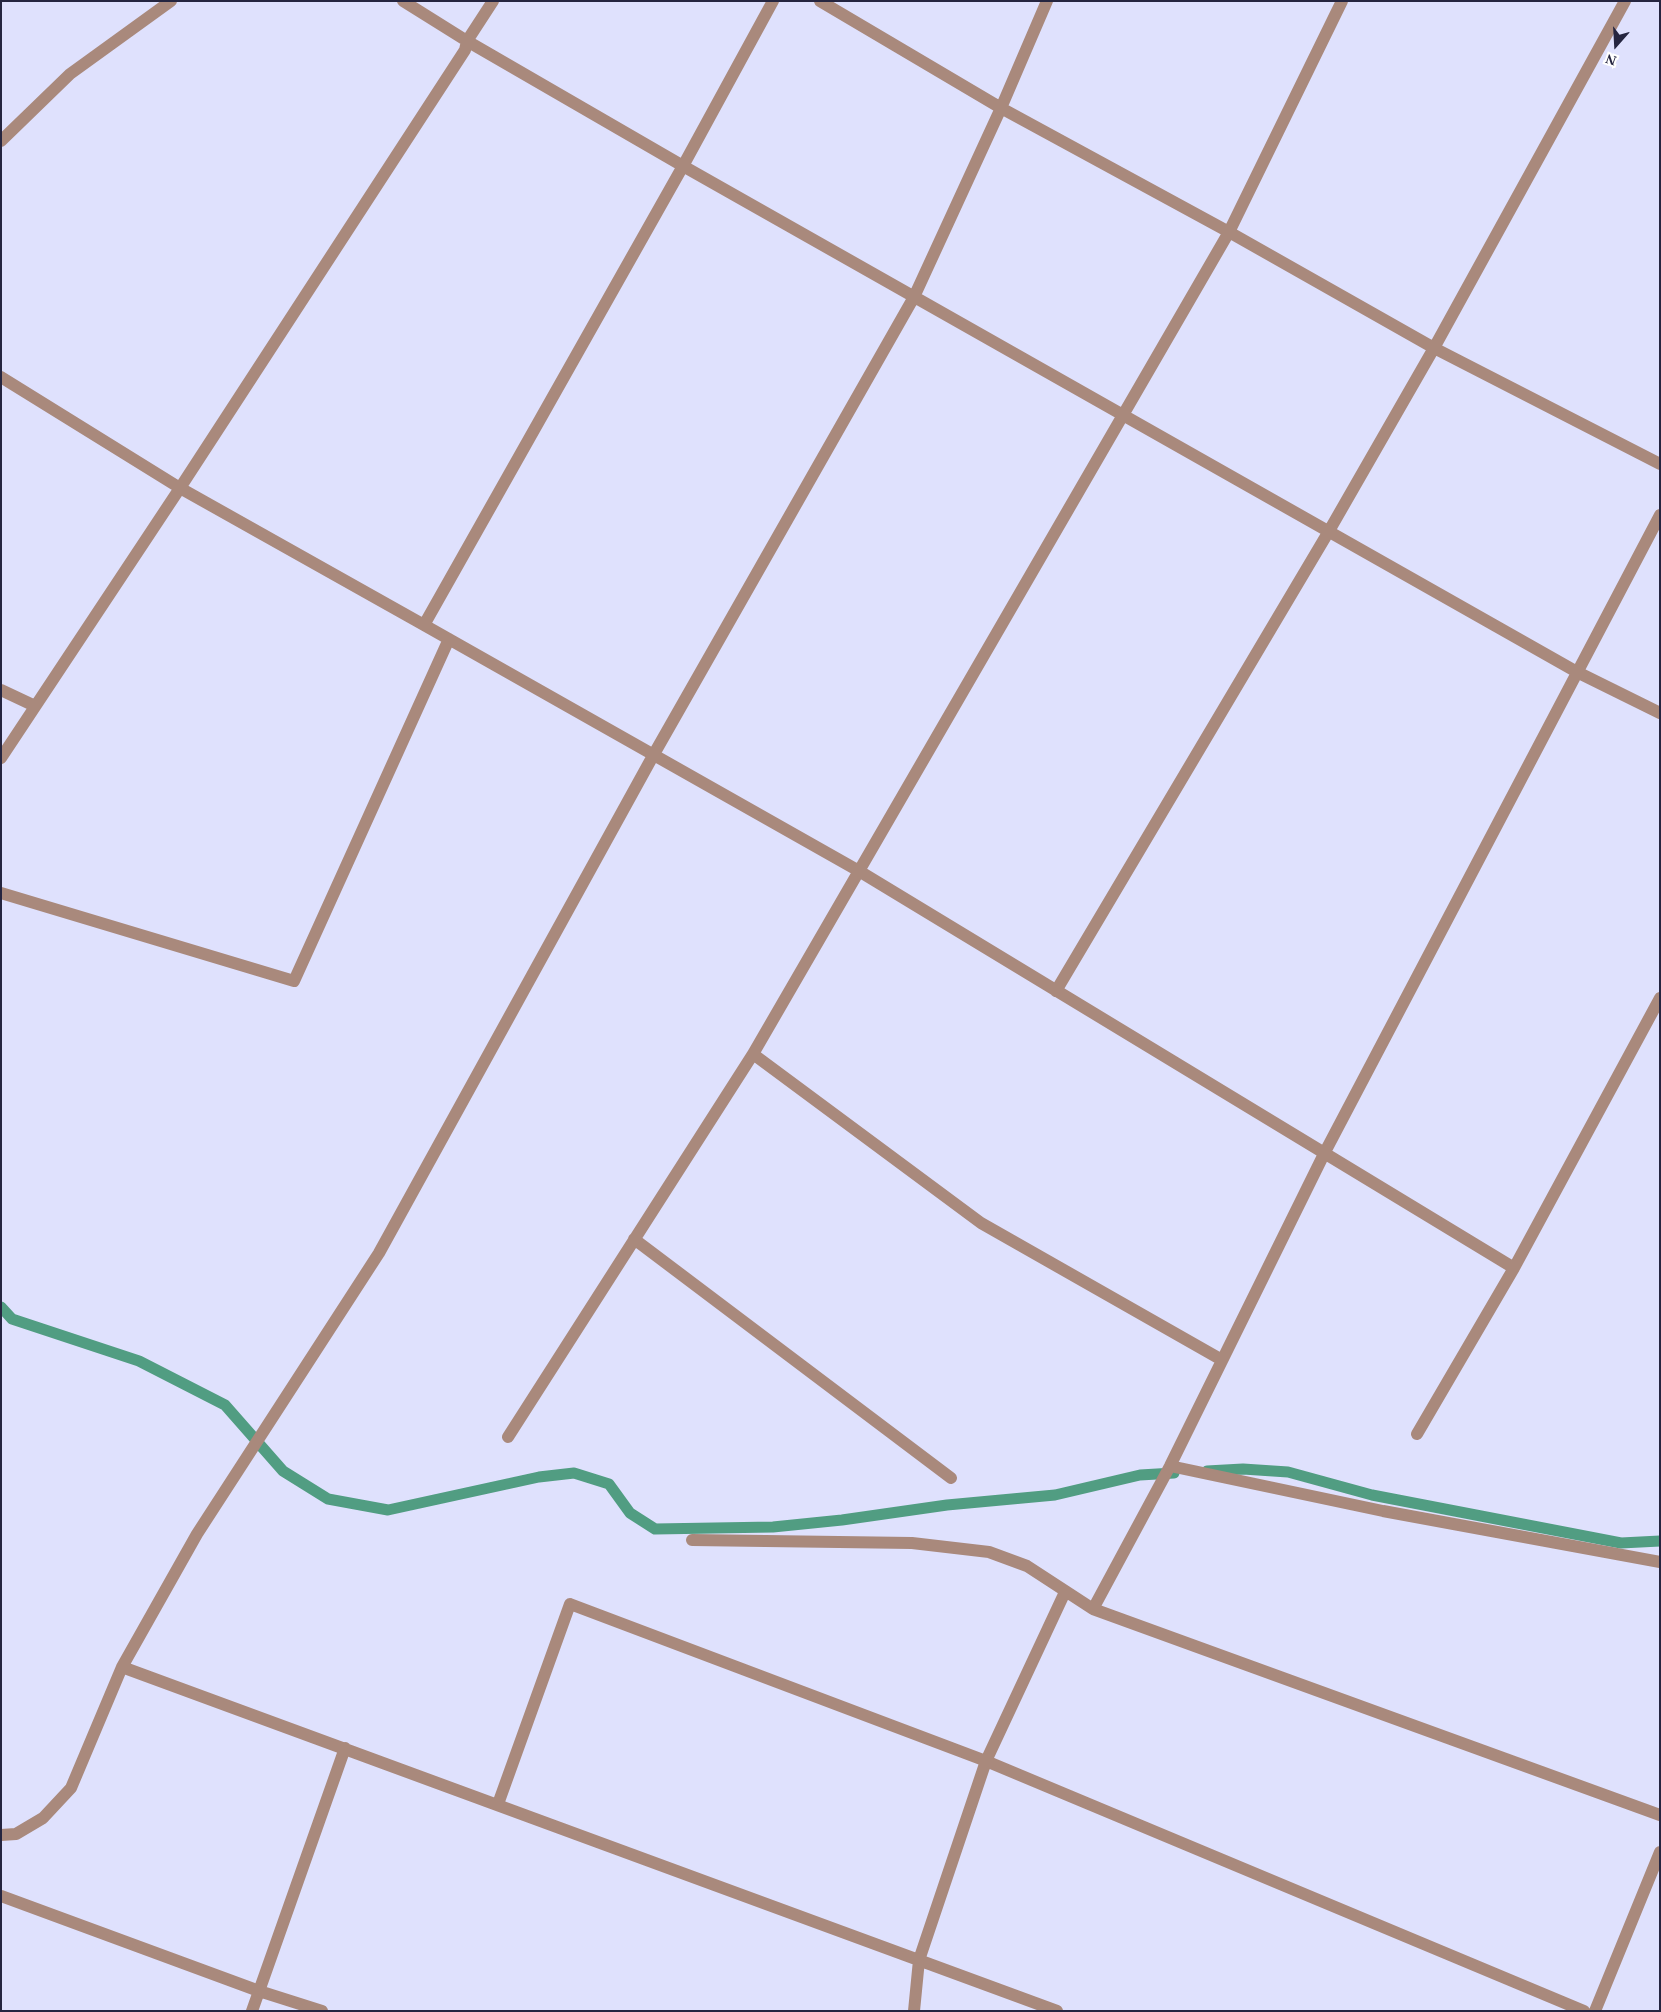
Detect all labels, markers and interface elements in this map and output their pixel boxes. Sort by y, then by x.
north arrow [1591,20,1641,70]
text: N [1604,51,1618,68]

